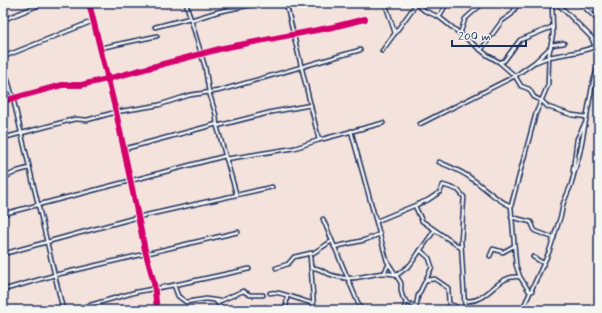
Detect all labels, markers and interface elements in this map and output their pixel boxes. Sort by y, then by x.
scale bar [452,22,526,48]
text: 200 m [458,29,491,45]

